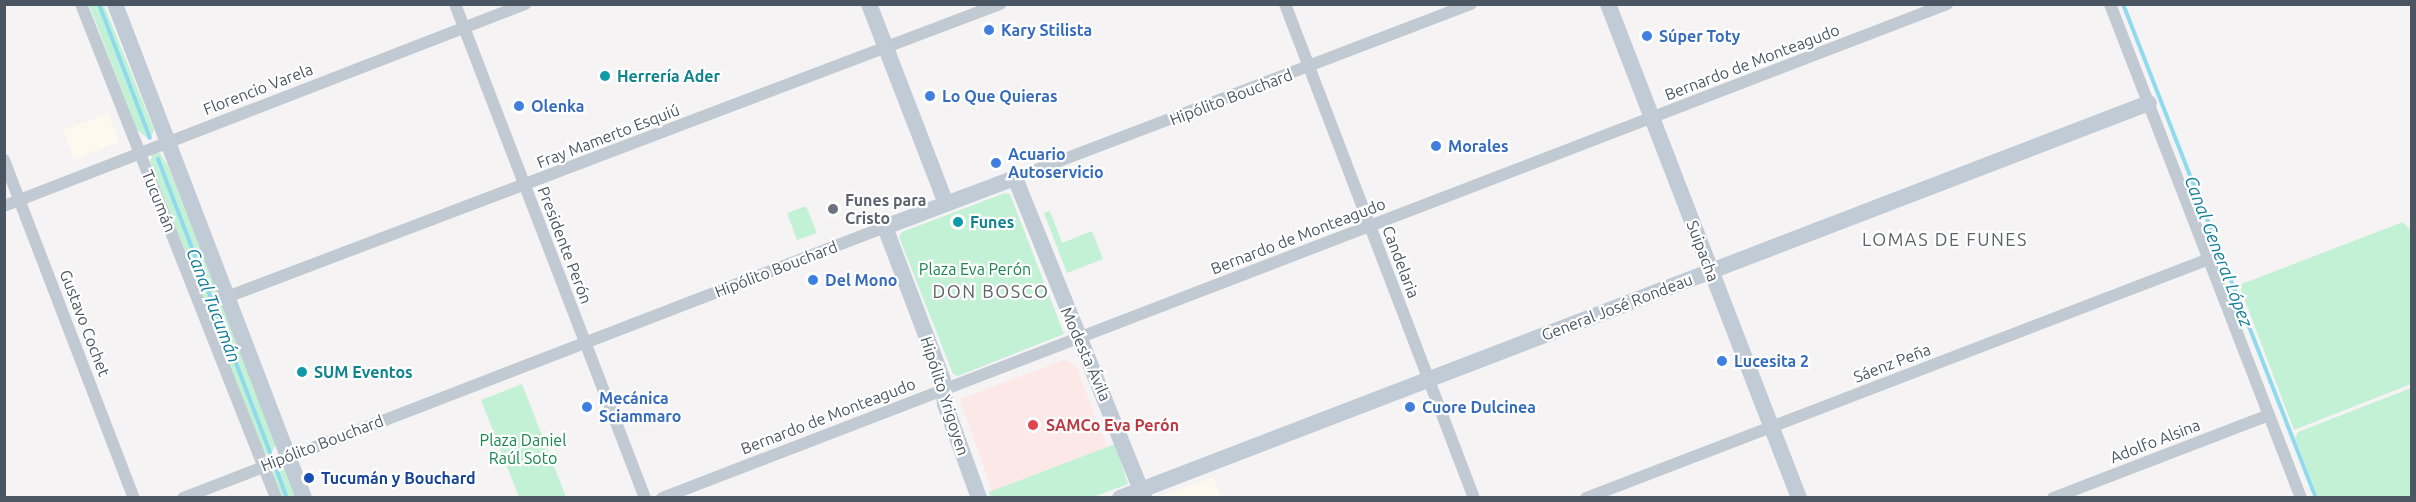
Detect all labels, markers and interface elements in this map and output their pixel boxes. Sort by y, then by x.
place label: Kary Stilista [1001,20,1092,40]
street label: Bernardo de Monteagudo [1662,20,1842,104]
marker: Kary Stilista [982,23,996,37]
place label: Súper Toty [1659,26,1740,46]
marker: Súper Toty [1640,29,1654,43]
street label: Florencio Varela [201,59,315,119]
street label: Hipólito Bouchard [1167,65,1295,129]
place label: Herrería Ader [617,66,720,86]
marker: Herrería Ader [598,69,612,83]
place label: Lo Que Quieras [942,86,1057,106]
marker: Lo Que Quieras [923,89,937,103]
place label: Olenka [531,96,585,116]
marker: Olenka [512,99,526,113]
street label: Fray Mamerto Esquiú [534,100,682,172]
place label: Morales [1448,136,1509,156]
marker: Morales [1429,139,1443,153]
place label: Acuario Autoservicio [1008,144,1104,182]
marker: Acuario Autoservicio [989,156,1003,170]
street label: Tucumán [138,167,180,235]
water label: Canal General López [2180,173,2258,329]
street label: Presidente Perón [534,184,596,306]
place label: Funes para Cristo [845,190,926,228]
street label: Bernardo de Monteagudo [1208,194,1388,278]
marker: Funes para Cristo [826,202,840,216]
place label: Funes [970,212,1014,232]
marker: Funes [951,215,965,229]
street label: Suipacha [1683,218,1723,284]
street label: Candelaria [1378,223,1424,301]
district label: LOMAS DE FUNES [1862,228,2028,250]
street label: Hipólito Bouchard [712,237,840,301]
water label: Canal Tucumán [182,245,246,365]
park label: Plaza Eva Perón [919,259,1031,279]
street label: Gustavo Cochet [56,267,114,379]
street label: General José Rondeau [1539,269,1695,345]
place label: Del Mono [825,270,897,290]
marker: Del Mono [806,273,820,287]
district label: DON BOSCO [933,280,1049,302]
street label: Modesta Ávila [1057,304,1115,404]
street label: Hipólito Yrigoyen [917,334,973,458]
street label: Sáenz Peña [1851,340,1933,386]
place label: Lucesita 2 [1734,351,1809,371]
marker: Lucesita 2 [1715,354,1729,368]
place label: SUM Eventos [314,362,413,382]
marker: SUM Eventos [295,365,309,379]
street label: Bernardo de Monteagudo [738,374,918,458]
place label: Mecánica Sciammaro [599,388,681,426]
place label: Cuore Dulcinea [1422,397,1536,417]
marker: Mecánica Sciammaro [580,400,594,414]
marker: Cuore Dulcinea [1403,400,1417,414]
street label: Hipólito Bouchard [258,411,386,475]
place label: SAMCo Eva Perón [1046,415,1179,435]
street label: Adolfo Alsina [2107,415,2203,467]
marker: SAMCo Eva Perón [1024,416,1042,434]
park label: Plaza Daniel Raúl Soto [480,430,566,468]
place label: Tucumán y Bouchard [321,468,476,488]
marker: Tucumán y Bouchard [302,471,316,485]

